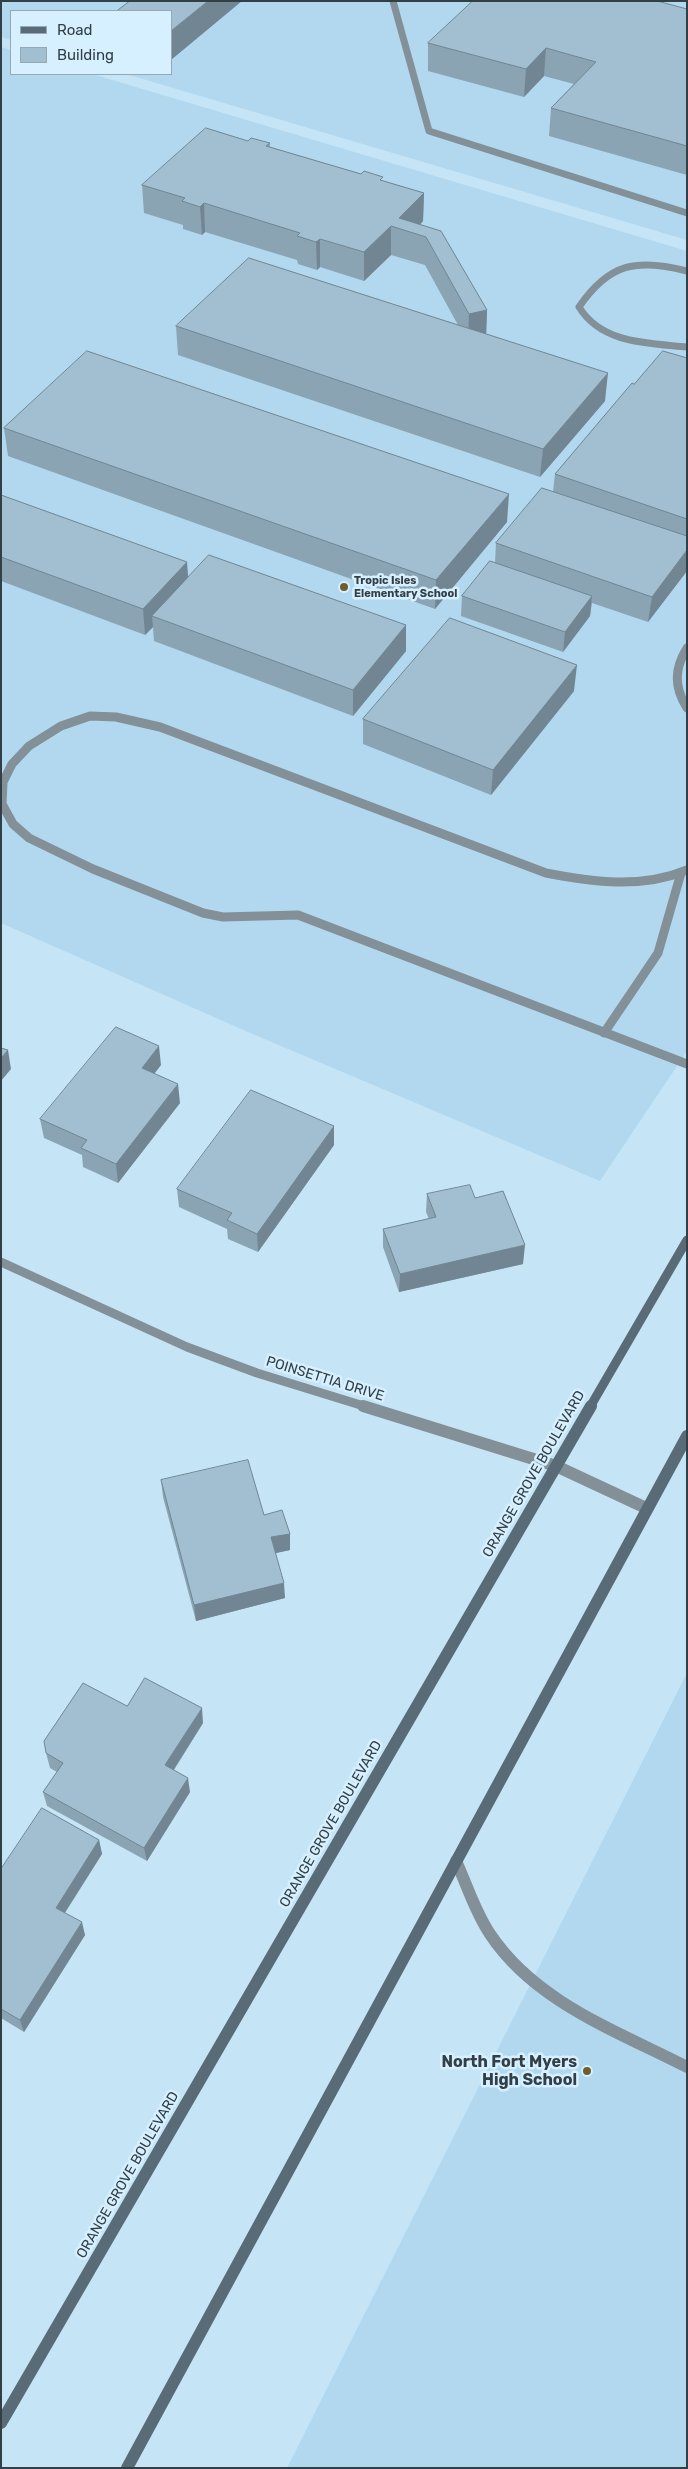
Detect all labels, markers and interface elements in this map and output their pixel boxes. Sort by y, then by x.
legend [10,10,172,75]
text: Road [57,21,93,39]
text: Building [57,46,114,64]
place label: Tropic Isles Elementary School [354,574,457,600]
marker: Tropic Isles Elementary School [338,581,350,593]
street label: POINSETTIA DRIVE [264,1353,386,1405]
street label: ORANGE GROVE BOULEVARD [479,1388,589,1560]
street label: ORANGE GROVE BOULEVARD [276,1738,386,1910]
place label: North Fort Myers High School [441,2052,577,2090]
marker: North Fort Myers High School [581,2065,593,2077]
street label: ORANGE GROVE BOULEVARD [73,2089,183,2261]

